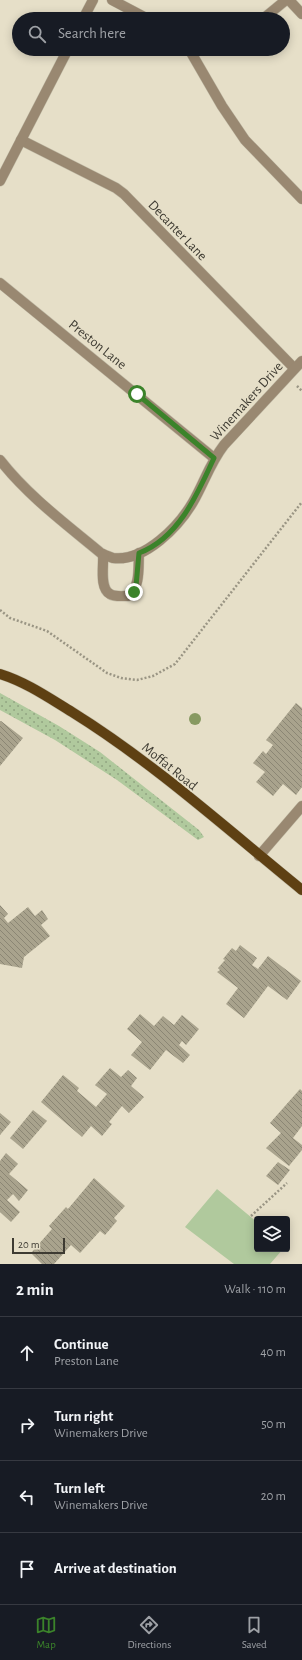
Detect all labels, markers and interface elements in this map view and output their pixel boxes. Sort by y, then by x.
search box [12,12,290,56]
icon: search [26,23,48,45]
text: Search here [58,26,126,41]
street label: Decanter Lane [145,198,209,263]
street label: Preston Lane [66,317,129,372]
street label: Winemakers Drive [208,359,286,444]
route start [128,385,146,403]
route end [125,583,143,601]
street label: Moffat Road [139,740,200,793]
map controls [254,1216,290,1252]
button: layers [254,1216,290,1252]
scale bar [12,1236,65,1255]
text: 20 m [18,1239,39,1250]
text: 2 min [16,1281,54,1298]
text: Walk · 110 m [224,1283,286,1296]
text: Continue [54,1337,109,1352]
icon: ahead [16,1342,38,1364]
text: 40 m [260,1346,286,1359]
text: Preston Lane [54,1355,119,1368]
text: Turn right [54,1409,113,1424]
icon: right [16,1414,38,1436]
text: 50 m [261,1418,286,1431]
text: Winemakers Drive [54,1427,148,1440]
text: Turn left [54,1481,105,1496]
icon: left [16,1486,38,1508]
text: 20 m [261,1490,286,1503]
text: Winemakers Drive [54,1499,148,1512]
icon: arrive [16,1558,38,1580]
text: Arrive at destination [54,1561,177,1576]
tab: Map [35,1614,57,1651]
tab: Directions [127,1614,171,1651]
tab: Saved [242,1614,267,1651]

